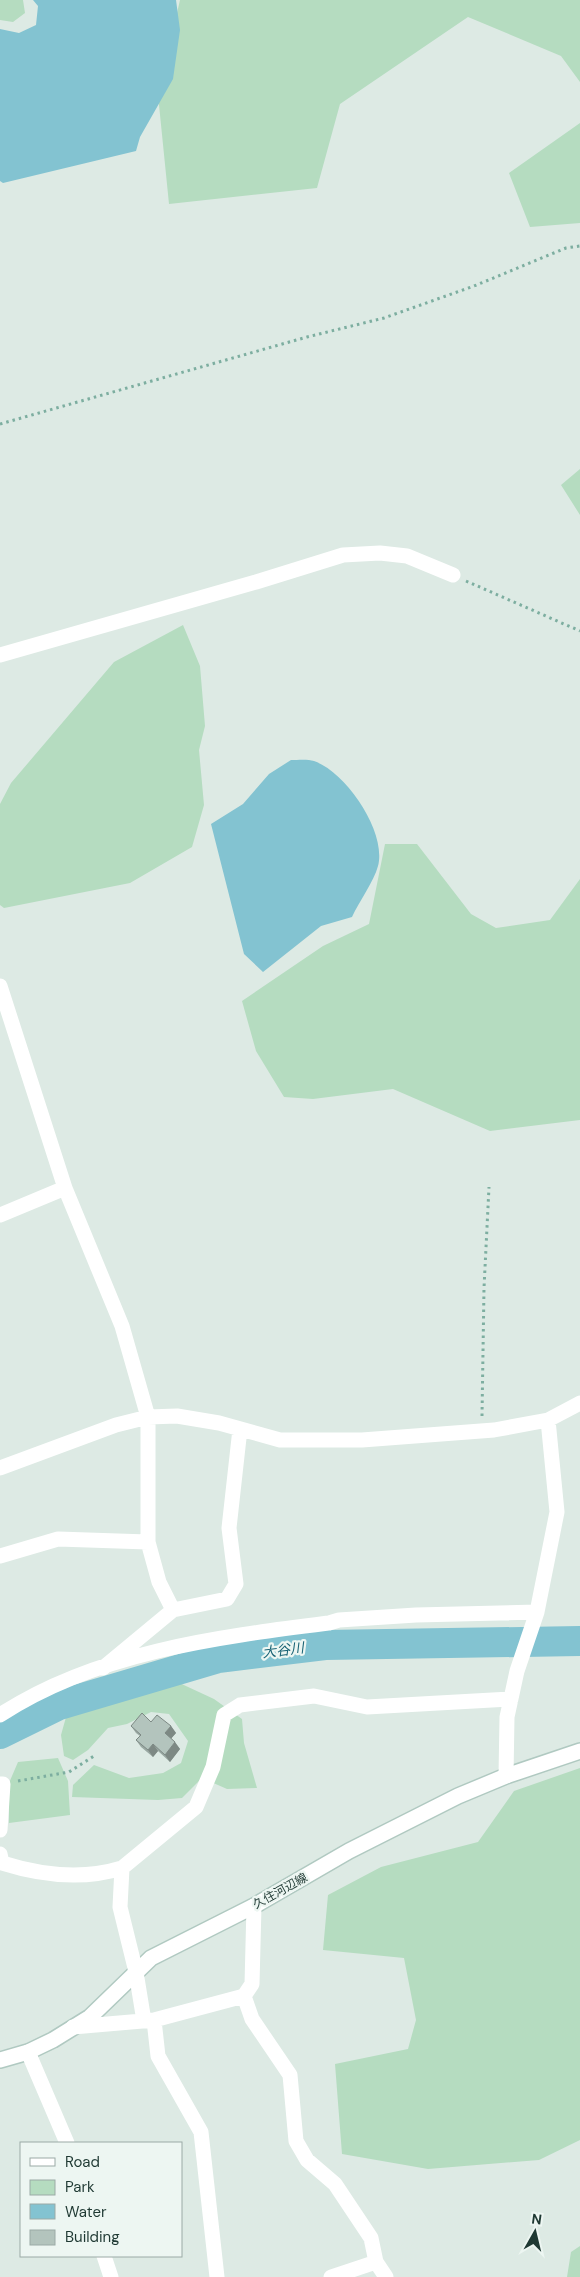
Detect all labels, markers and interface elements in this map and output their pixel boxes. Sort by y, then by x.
water label: 大谷川 [261,1638,307,1661]
street label: 久住河辺線 [250,1869,310,1913]
legend [20,2142,182,2257]
text: Road [65,2152,100,2172]
text: Park [65,2177,95,2197]
text: Water [65,2202,107,2222]
north arrow [510,2207,560,2257]
text: N [530,2210,543,2229]
text: Building [65,2227,120,2247]

